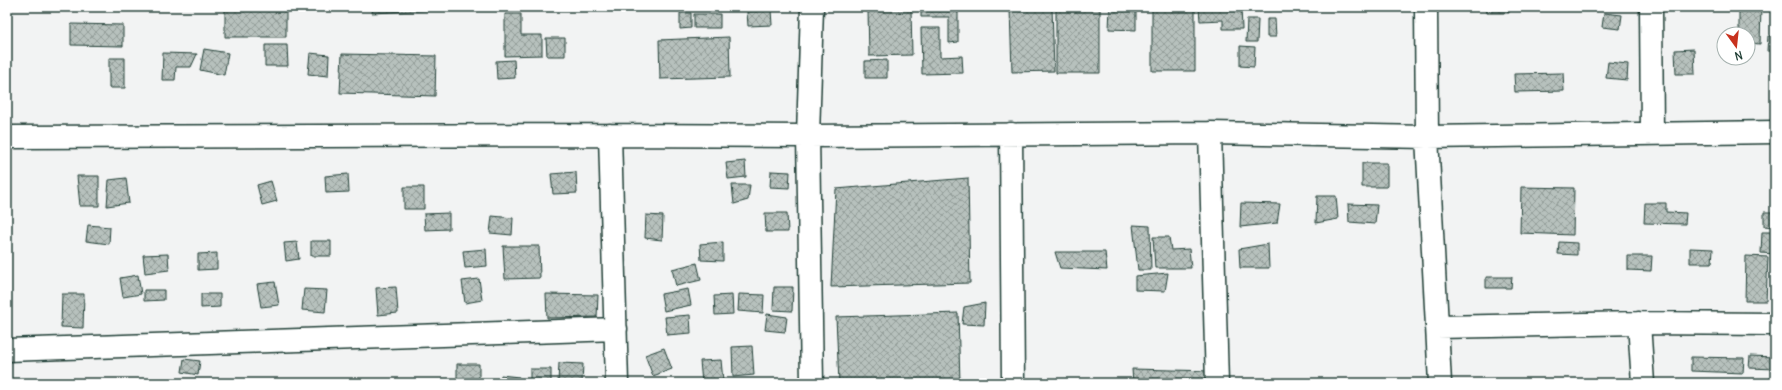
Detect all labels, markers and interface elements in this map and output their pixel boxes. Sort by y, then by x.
north arrow [1716,26,1756,66]
text: N [1733,48,1744,63]

